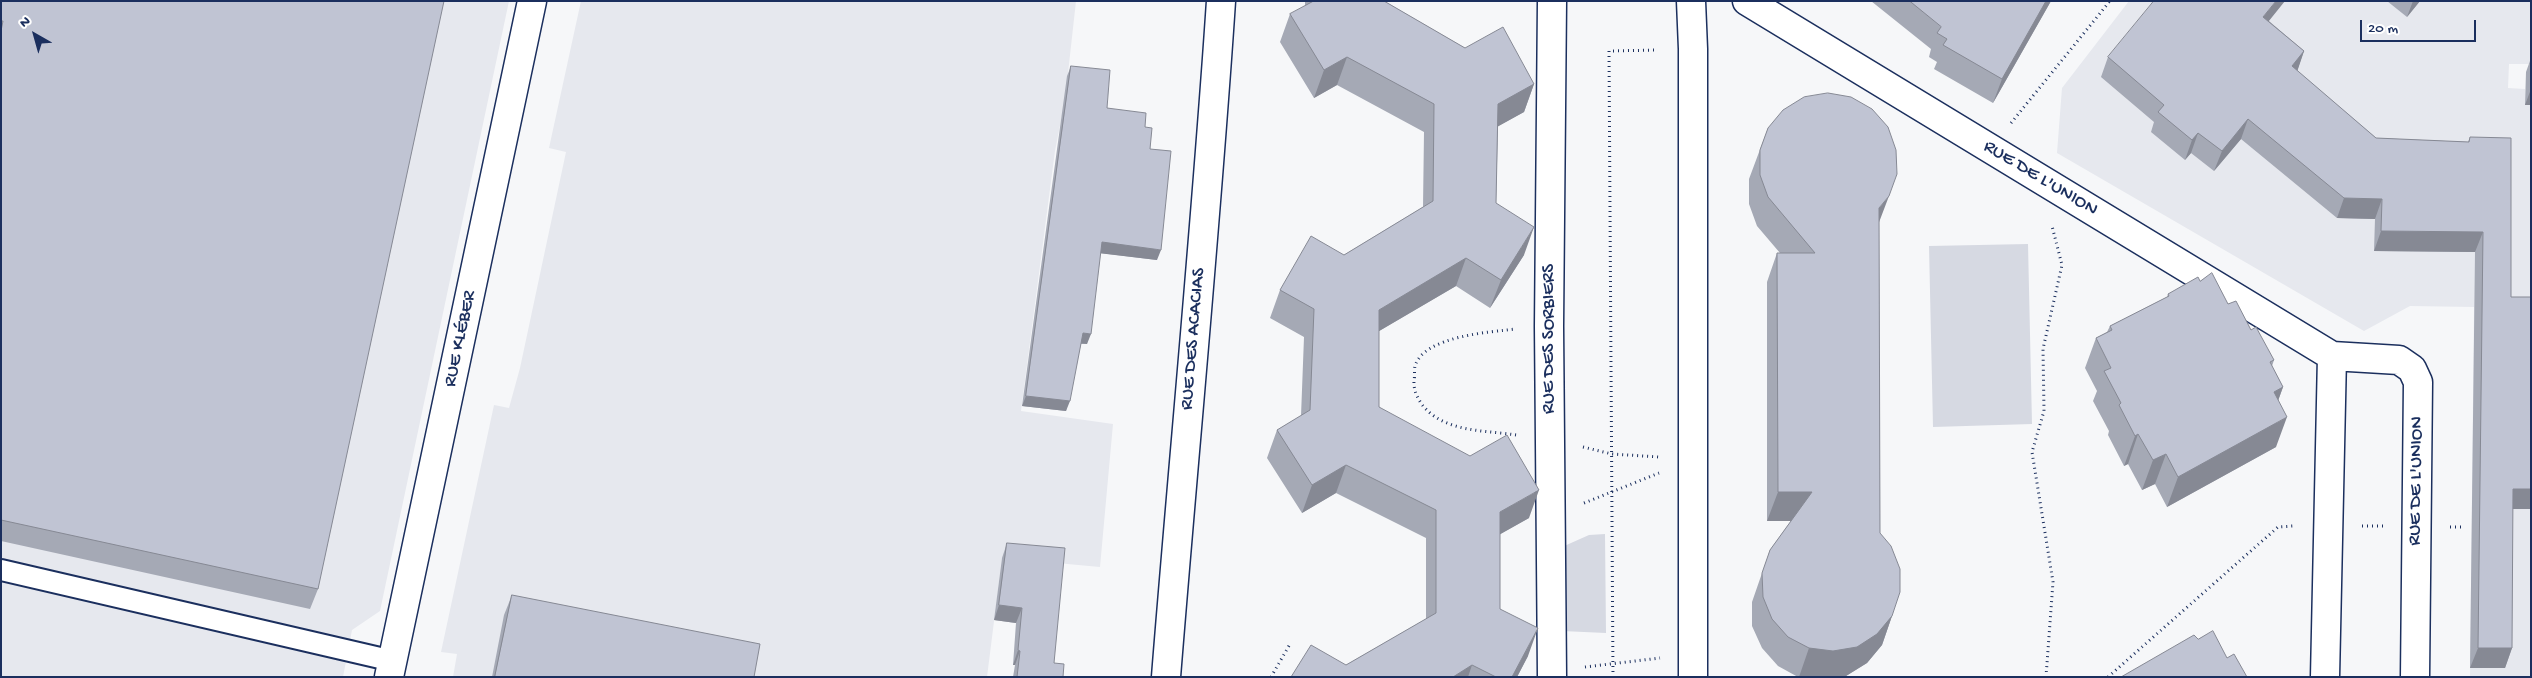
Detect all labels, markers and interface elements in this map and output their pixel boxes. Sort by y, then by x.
north arrow [10,10,60,60]
scale bar [2362,10,2478,42]
text: N [17,13,34,32]
text: 20 m [2368,20,2398,38]
street label: RUE DE L'UNION [1979,136,2101,222]
street label: RUE DES SORBIERS [1539,264,1561,414]
street label: RUE DES ACACIAS [1176,267,1212,411]
street label: RUE KLÉBER [440,289,482,389]
street label: RUE DE L'UNION [2404,416,2430,546]

